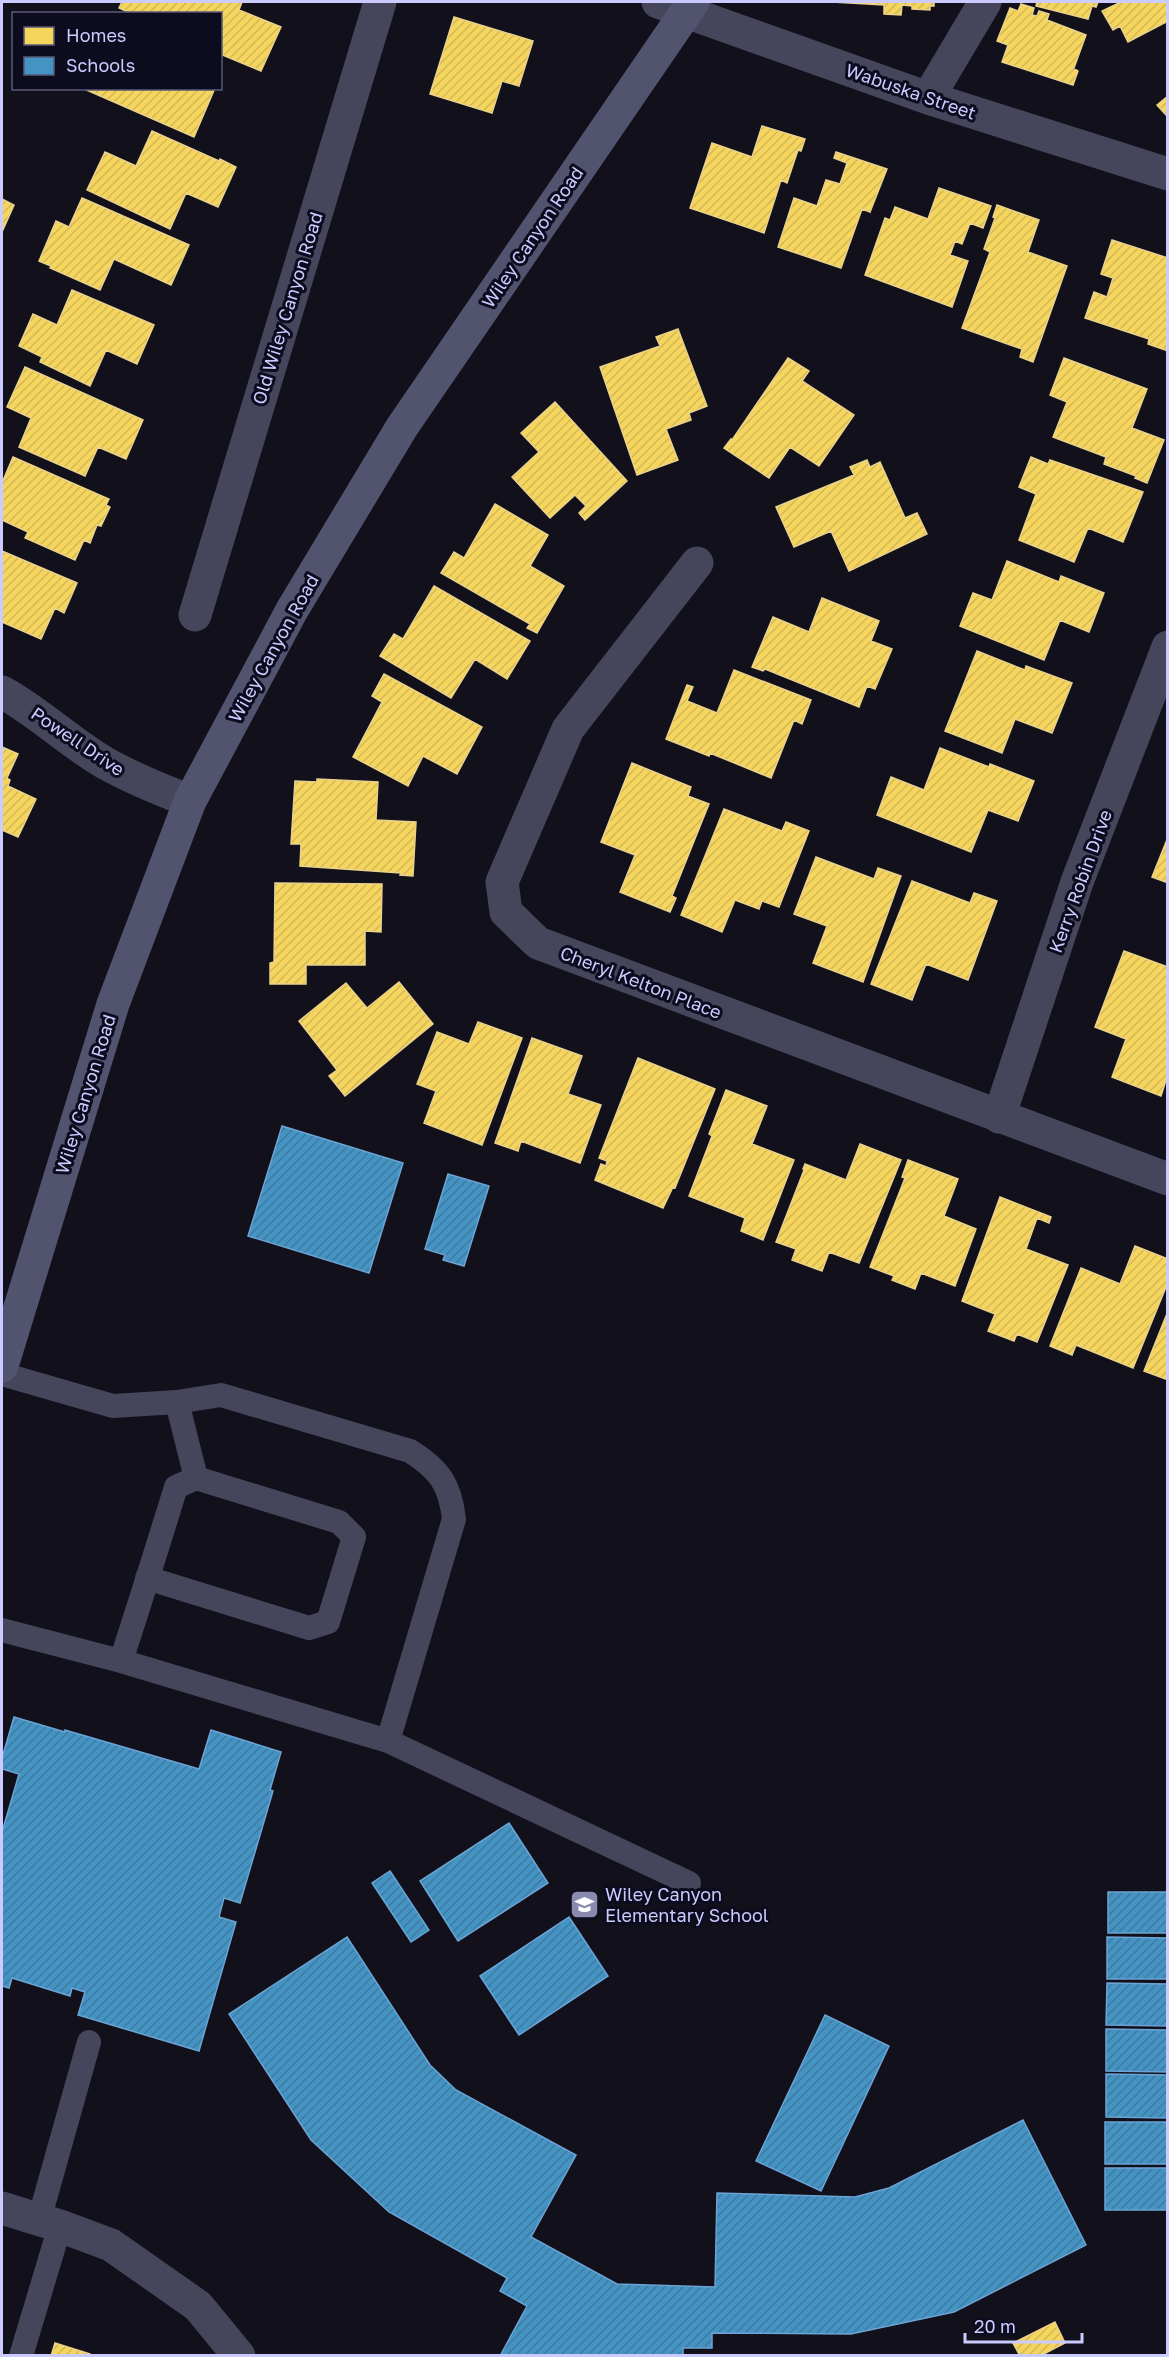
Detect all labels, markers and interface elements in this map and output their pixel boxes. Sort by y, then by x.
legend [12,12,222,90]
text: Homes [66,24,126,46]
text: Schools [66,54,135,76]
street label: Wabuska Street [843,58,979,124]
street label: Wiley Canyon Road [477,162,587,312]
street label: Old Wiley Canyon Road [247,209,327,407]
street label: Wiley Canyon Road [223,570,323,726]
street label: Powell Drive [27,702,129,780]
street label: Kerry Robin Drive [1044,806,1116,956]
street label: Cheryl Kelton Place [557,941,725,1023]
street label: Wiley Canyon Road [50,1012,120,1176]
place label: Wiley Canyon Elementary School [605,1883,769,1926]
school or university icon: Wiley Canyon Elementary School [568,1888,600,1920]
scale bar [965,2306,1082,2344]
text: 20 m [974,2315,1016,2337]

